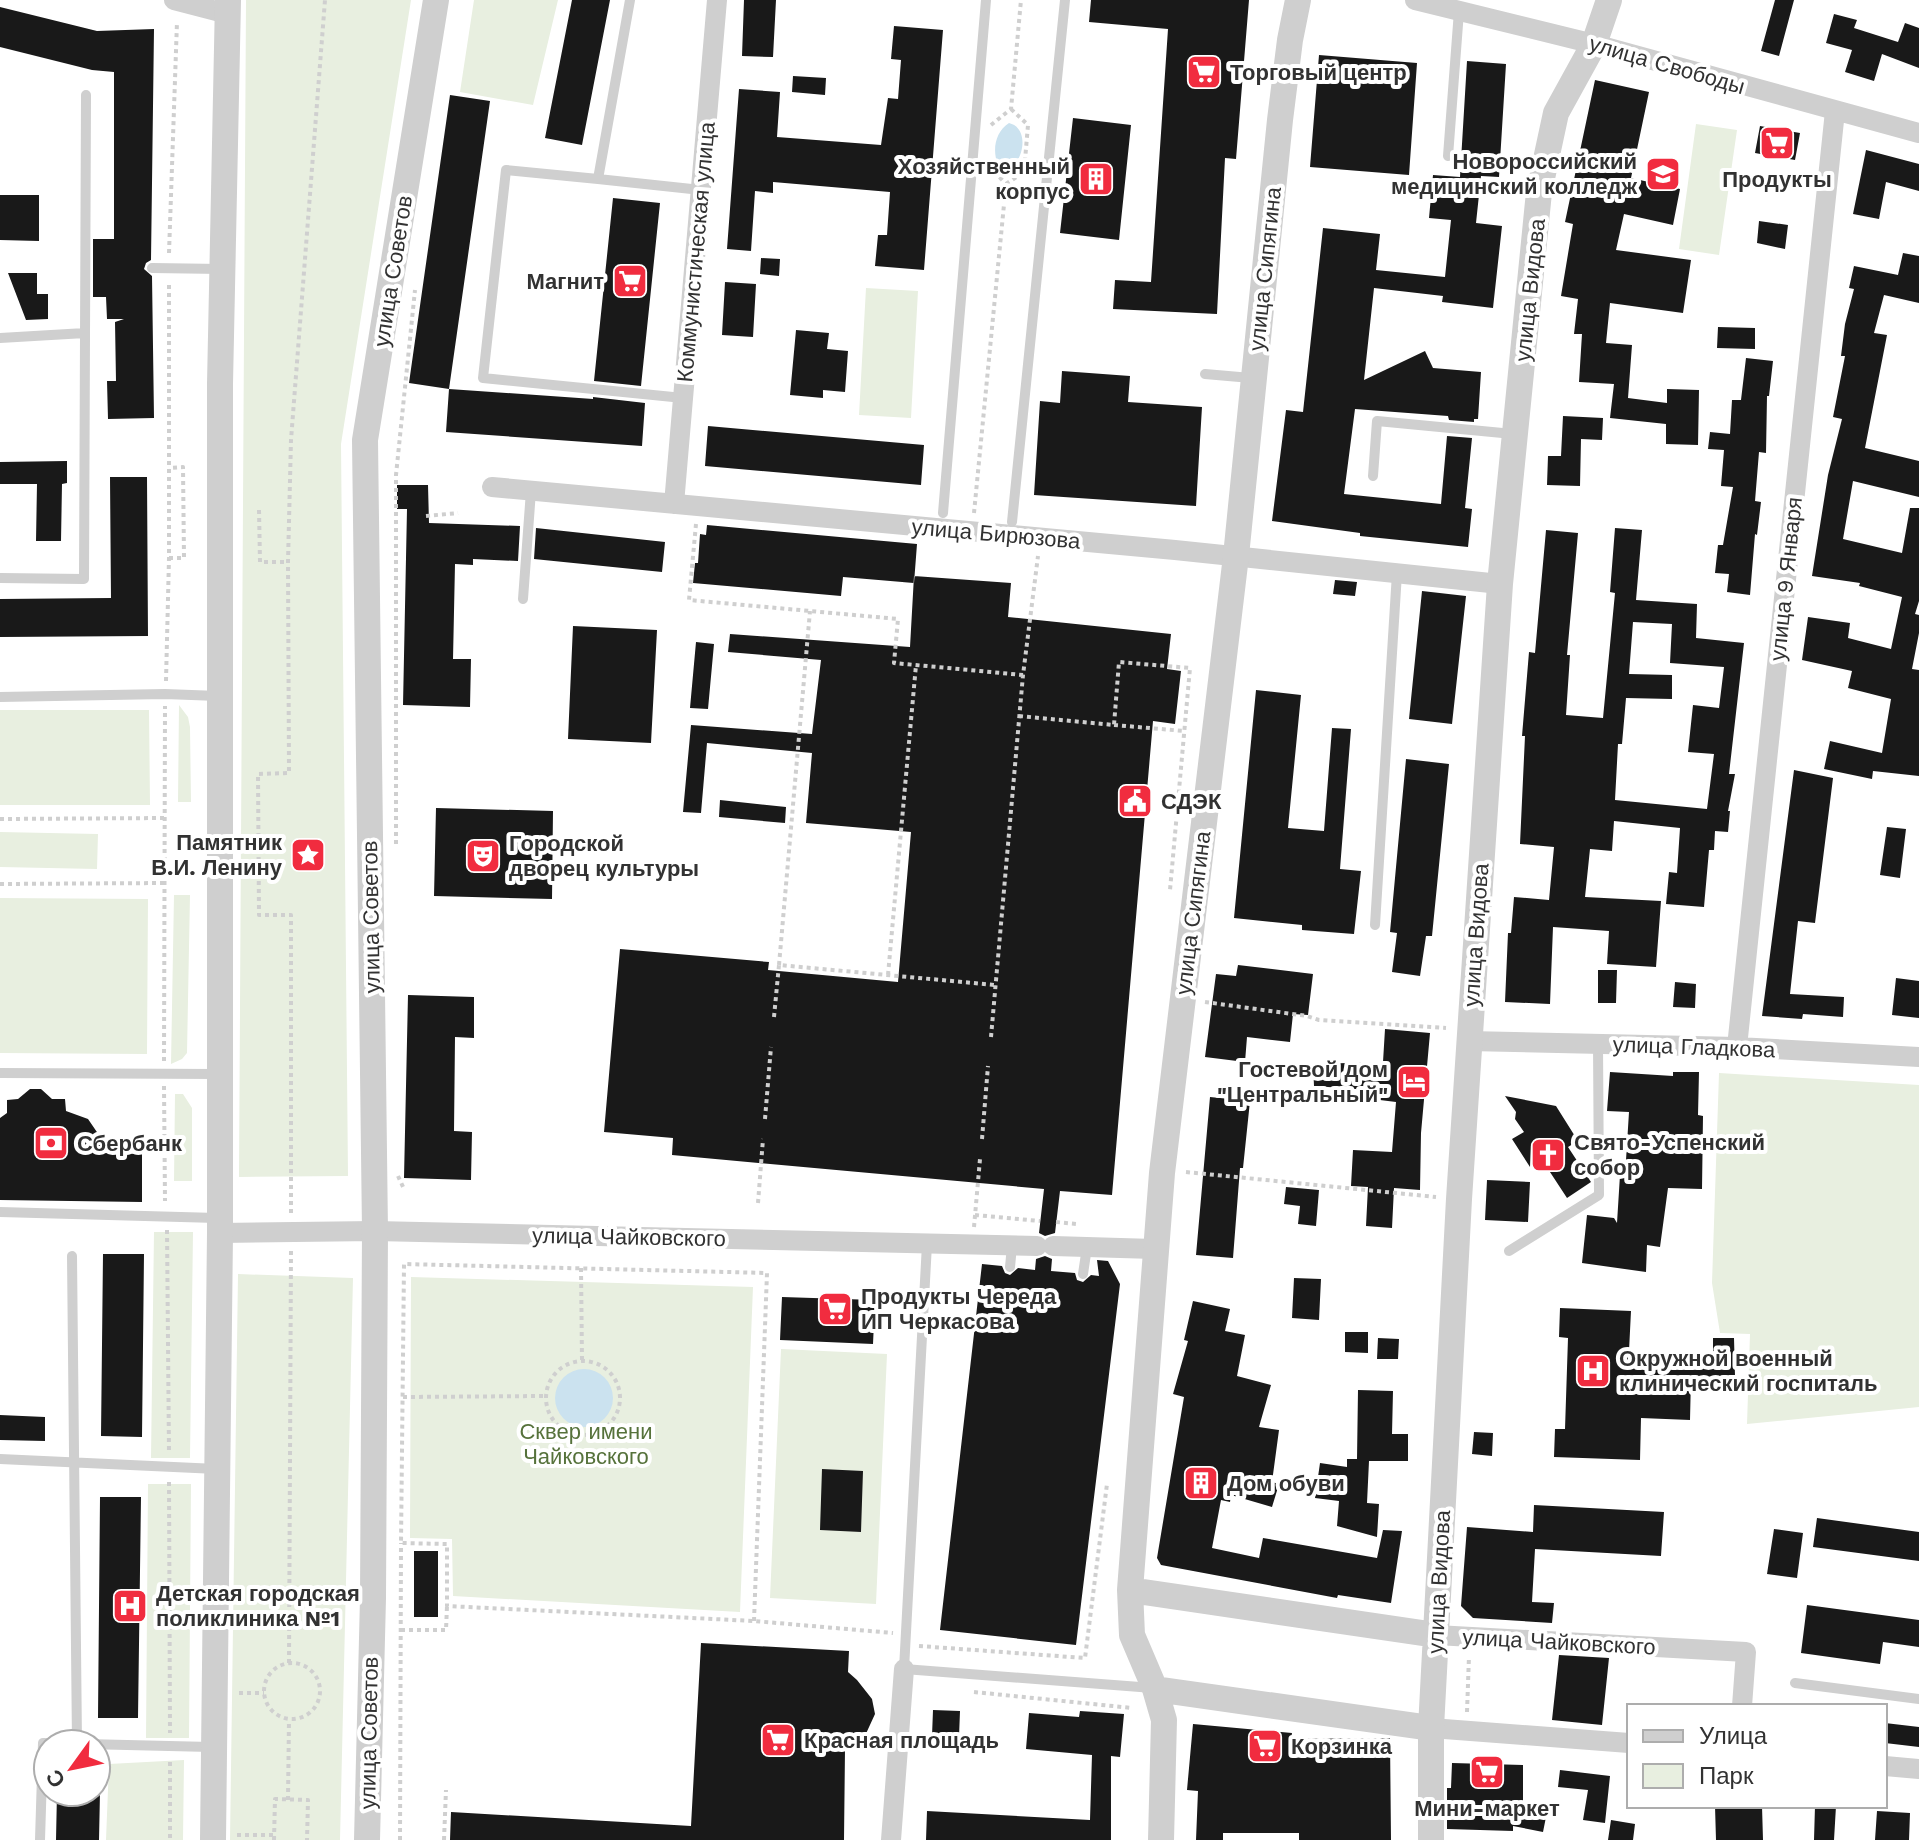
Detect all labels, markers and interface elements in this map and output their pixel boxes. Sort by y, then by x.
street label: улица Свободы [1586,31,1748,99]
supermarket icon: Торговый центр [1185,53,1223,91]
place label: Торговый центр [1230,60,1407,85]
street label: Коммунистическая улица [672,120,720,383]
supermarket icon: Продукты [1758,124,1796,162]
place label: Новороссийский медицинский колледж [1391,149,1637,199]
place label: Хозяйственный корпус [898,154,1070,204]
school or university icon: Новороссийский медицинский колледж [1644,155,1682,193]
building icon: Хозяйственный корпус [1077,160,1115,198]
place label: Продукты [1722,167,1832,192]
street label: улица Сипягина [1244,185,1286,352]
street label: улица Советов [369,194,417,348]
street label: улица Видова [1510,216,1550,363]
supermarket icon: Магнит [611,262,649,300]
place label: Магнит [526,269,604,294]
street label: улица 9 Января [1765,496,1807,662]
street label: улица Бирюзова [911,514,1082,554]
public building icon: СДЭК [1116,782,1154,820]
place label: СДЭК [1161,789,1222,814]
street label: улица Сипягина [1171,829,1216,996]
place label: Памятник В.И. Ленину [151,830,283,880]
place label: Городской дворец культуры [509,831,699,881]
place icon: Памятник В.И. Ленину [289,836,327,874]
theatre icon: Городской дворец культуры [464,837,502,875]
street label: улица Советов [357,840,385,994]
street label: улица Видова [1459,862,1494,1008]
street label: улица Гладкова [1612,1032,1776,1062]
place label: Гостевой дом "Центральный" [1217,1057,1388,1107]
hotel icon: Гостевой дом "Центральный" [1395,1063,1433,1101]
bank icon: Сбербанк [32,1124,70,1162]
place label: Свято-Успенский собор [1574,1130,1765,1180]
place label: Сбербанк [77,1131,183,1156]
church icon: Свято-Успенский собор [1529,1136,1567,1174]
street label: улица Чайковского [532,1223,726,1251]
place label: Продукты Череда ИП Черкасова [861,1284,1057,1334]
supermarket icon: Продукты Череда ИП Черкасова [816,1290,854,1328]
place label: Окружной военный клинический госпиталь [1619,1346,1877,1396]
hospital icon: Окружной военный клинический госпиталь [1574,1352,1612,1390]
park label: Сквер имени Чайковского [519,1419,653,1469]
building icon: Дом обуви [1182,1464,1220,1502]
place label: Дом обуви [1227,1471,1345,1496]
street label: улица Видова [1423,1509,1455,1654]
place label: Детская городская поликлиника №1 [156,1581,360,1631]
hospital icon: Детская городская поликлиника №1 [111,1587,149,1625]
street label: улица Чайковского [1462,1624,1656,1660]
street label: улица Советов [355,1656,383,1810]
legend [1627,1704,1887,1808]
supermarket icon: Красная площадь [759,1721,797,1759]
text: Улица [1699,1722,1768,1750]
supermarket icon: Корзинка [1246,1727,1284,1765]
north arrow [32,1728,112,1808]
place label: Красная площадь [804,1728,999,1753]
place label: Корзинка [1291,1734,1393,1759]
supermarket icon: Мини-маркет [1468,1753,1506,1791]
text: Парк [1699,1762,1754,1790]
text: С [41,1765,70,1792]
place label: Мини-маркет [1414,1796,1560,1821]

